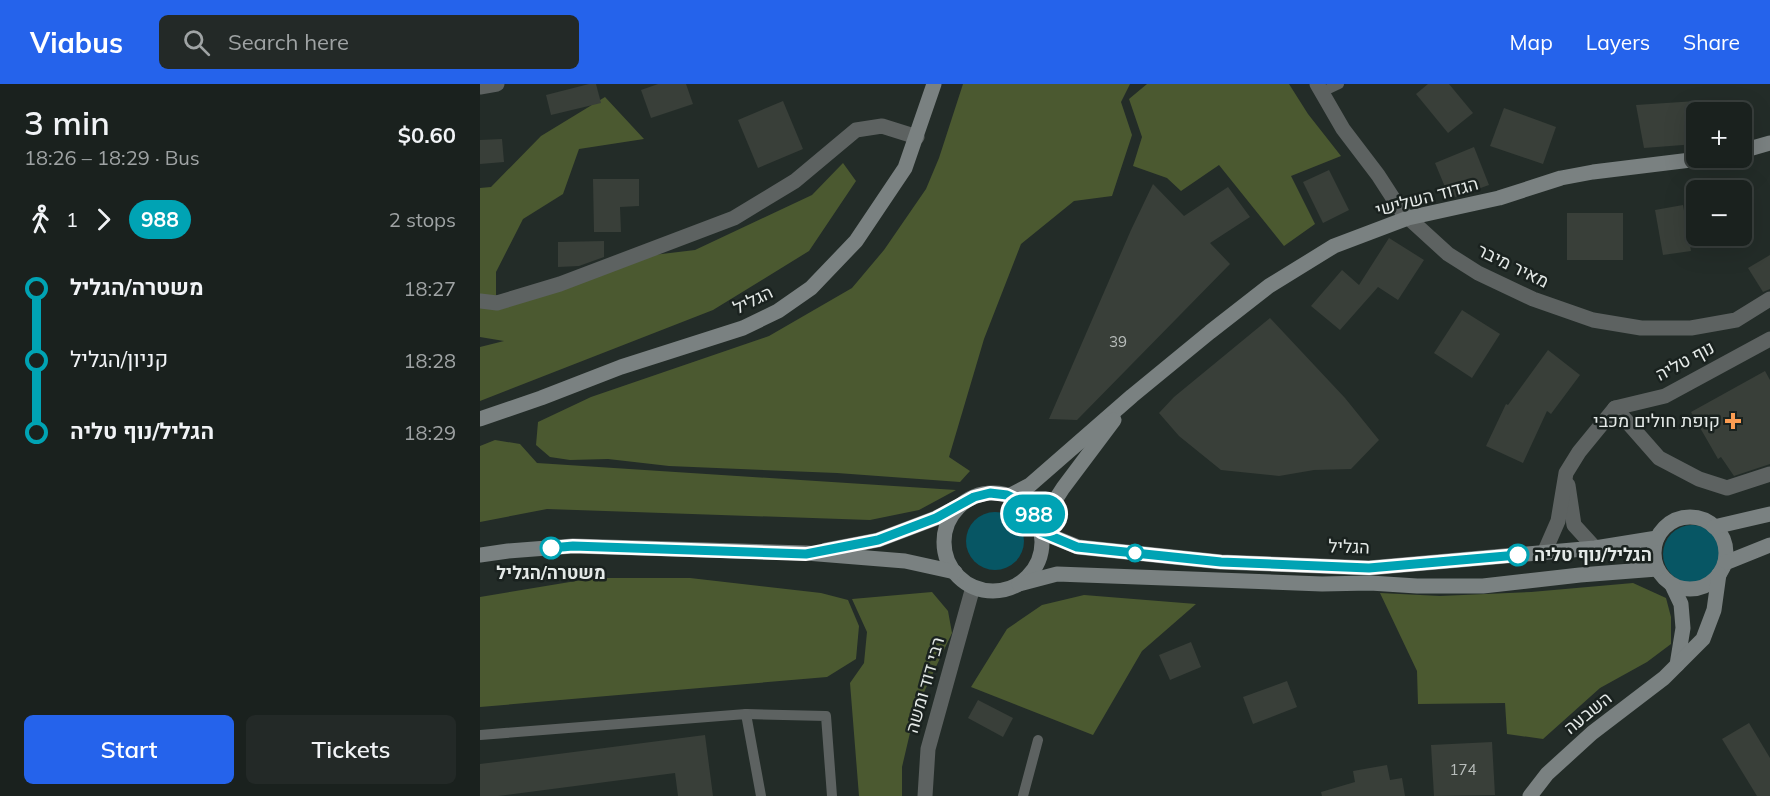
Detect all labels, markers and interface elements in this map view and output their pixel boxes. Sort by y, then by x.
search box [159,15,579,69]
text: Viabus [30,25,123,60]
icon: search [180,26,213,59]
text: Search here [228,28,349,56]
text: Map [1510,29,1553,55]
text: Layers [1586,29,1650,55]
text: Share [1683,29,1740,55]
text: 3 min [24,102,110,143]
map controls [1686,102,1752,246]
button: + [1686,102,1752,168]
text: $0.60 [398,121,456,149]
text: 18:26 – 18:29 · Bus [24,145,200,170]
street label: הגדוד השלישי [1373,172,1481,221]
button: − [1686,180,1752,246]
icon: walk [24,203,57,236]
icon: forward [87,203,120,236]
text: 988 [141,206,179,232]
text: 1 [66,207,78,232]
text: 2 stops [389,207,456,232]
street label: מאיר מיבר [1474,238,1553,293]
text: משטרה/הגליל [70,273,204,301]
text: 18:27 [403,276,456,301]
street label: הגליל [729,280,776,319]
house number: 39 [1109,332,1127,351]
street label: נוף טליה [1651,335,1718,386]
text: קניון/הגליל [70,345,168,373]
text: 18:28 [403,348,456,373]
place label: קופת חולים מכבי [1593,409,1720,432]
marker: קופת חולים מכבי [1724,412,1742,430]
text: הגליל/נוף טליה [70,417,214,445]
text: 18:29 [403,420,456,445]
line badge: 988 [1000,494,1068,534]
text: 988 [1015,501,1053,527]
street label: הגליל [1328,534,1370,559]
marker: משטרה/הגליל [540,537,562,559]
place label: הגליל/נוף טליה [1534,543,1652,566]
unlabelled marker [1126,544,1144,562]
marker: הגליל/נוף טליה [1507,544,1529,566]
place label: משטרה/הגליל [496,561,606,584]
street label: רבי דוד ומשה [900,634,949,736]
street label: השבעה [1559,686,1616,739]
button: Start [24,715,234,784]
button: Tickets [246,715,456,784]
house number: 174 [1449,760,1477,779]

